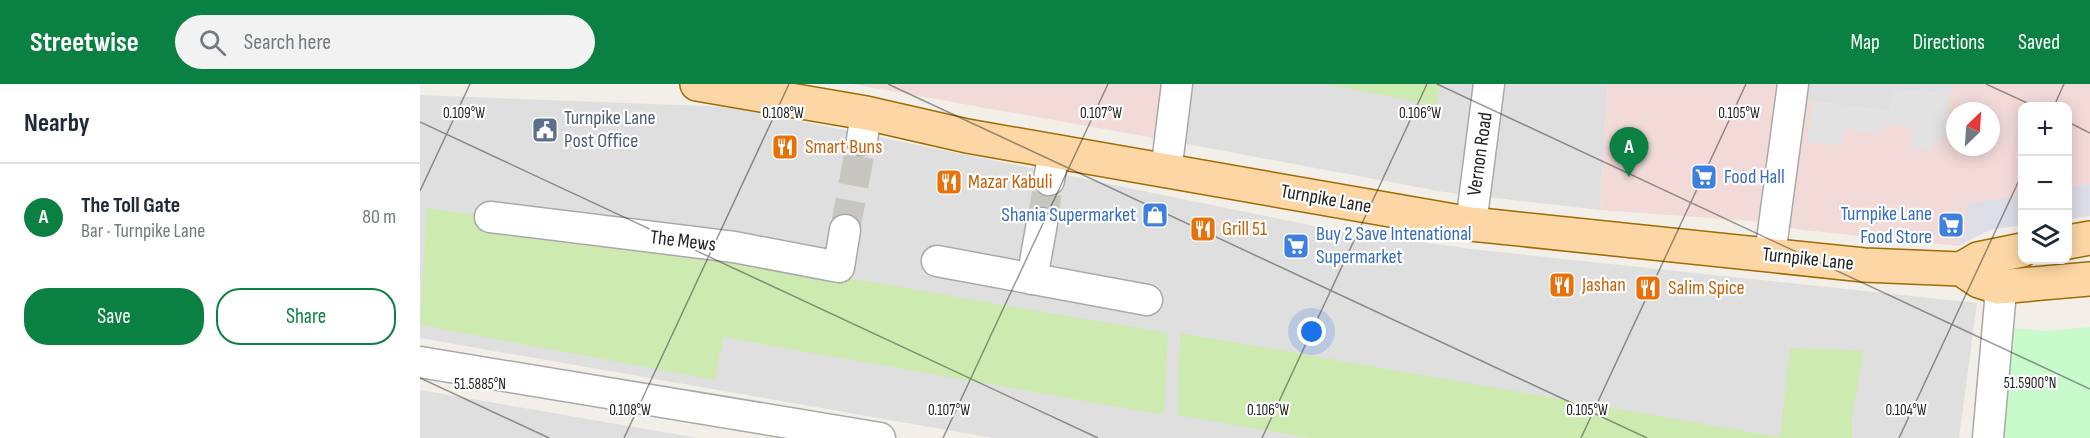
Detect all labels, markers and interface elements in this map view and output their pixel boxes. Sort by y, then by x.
search box [175,15,595,69]
text: Streetwise [30,26,139,59]
icon: search [196,26,229,59]
text: Search here [244,29,331,56]
text: Map [1850,30,1880,55]
text: Directions [1913,30,1985,55]
text: Saved [2018,30,2060,55]
north arrow [1946,102,2000,156]
map controls [2018,102,2072,264]
button: + [2018,102,2072,156]
text: 0.109°W [443,104,485,123]
text: 0.108°W [762,104,804,123]
text: 0.107°W [1080,104,1122,123]
text: 0.106°W [1399,104,1441,123]
text: 0.105°W [1718,104,1760,123]
place label: Turnpike Lane Post Office [564,106,656,153]
text: Nearby [24,108,90,139]
street label: Vernon Road [1462,111,1498,197]
public building icon: Turnpike Lane Post Office [530,115,560,145]
pin: A [1610,128,1648,177]
restaurant icon: Smart Buns [770,132,800,162]
place label: Smart Buns [805,135,882,159]
button: − [2018,156,2072,210]
supermarket icon: Food Hall [1689,162,1719,192]
place label: Food Hall [1724,165,1785,189]
restaurant icon: Mazar Kabuli [934,167,964,197]
place label: Mazar Kabuli [968,170,1053,194]
street label: Turnpike Lane [1279,179,1373,219]
text: The Toll Gate [81,192,180,219]
shop icon: Shania Supermarket [1140,200,1170,230]
place label: Turnpike Lane Food Store [1840,202,1932,249]
place label: Shania Supermarket [1001,203,1136,227]
text: A [39,205,48,229]
text: 80 m [362,205,396,229]
supermarket icon: Turnpike Lane Food Store [1936,210,1966,240]
button: layers [2018,210,2072,264]
restaurant icon: Grill 51 [1188,214,1218,244]
place label: Grill 51 [1222,217,1267,241]
text: Bar · Turnpike Lane [81,219,205,243]
place label: Buy 2 Save Intenational Supermarket [1316,222,1472,269]
street label: The Mews [649,225,717,257]
supermarket icon: Buy 2 Save Intenational Supermarket [1281,231,1311,261]
street label: Turnpike Lane [1761,242,1855,276]
restaurant icon: Jashan [1547,270,1577,300]
place label: Jashan [1581,273,1626,297]
restaurant icon: Salim Spice [1633,273,1663,303]
place label: Salim Spice [1668,276,1745,300]
button: Save [24,288,204,345]
button: Share [216,288,396,345]
your location [1297,317,1326,346]
text: 51.5900°N [2004,374,2056,393]
text: 51.5885°N [454,375,506,394]
text: 0.108°W [609,401,651,420]
text: 0.107°W [928,401,970,420]
text: 0.106°W [1247,401,1289,420]
text: 0.105°W [1566,401,1608,420]
text: 0.104°W [1885,401,1927,420]

